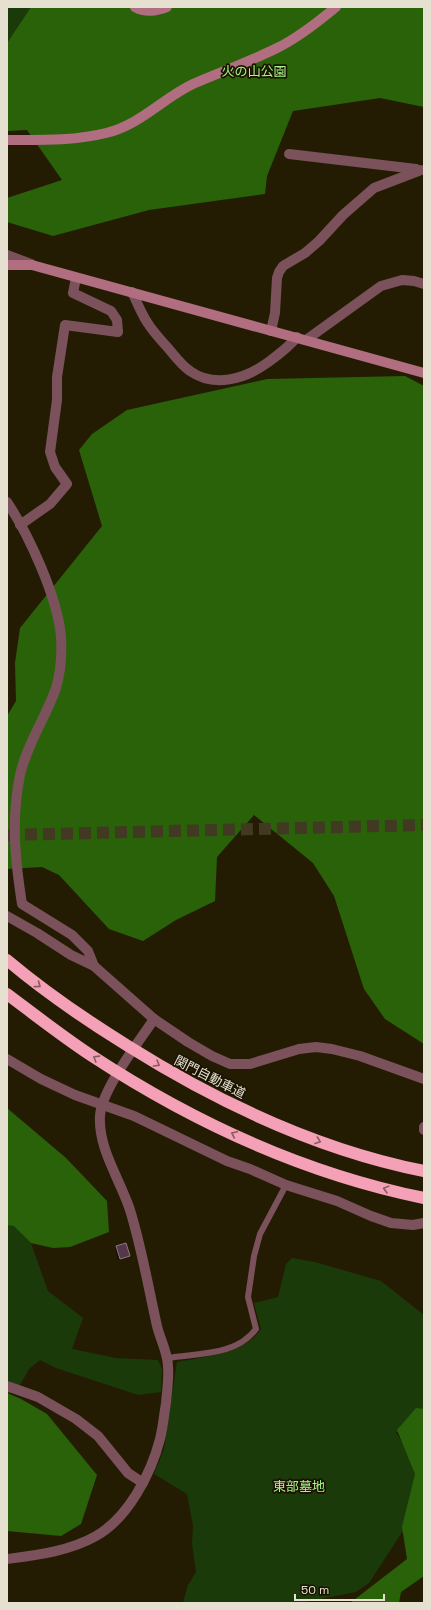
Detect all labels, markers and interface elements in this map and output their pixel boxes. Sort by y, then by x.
park label: 火の山公園 [221,63,287,80]
one-way arrow [33,980,40,987]
street label: 関門自動車道 [171,1052,249,1102]
one-way arrow [93,1055,100,1063]
one-way arrow [153,1060,160,1067]
one-way arrow [231,1131,238,1139]
one-way arrow [314,1137,321,1145]
one-way arrow [383,1186,389,1194]
park label: 東部墓地 [273,1478,325,1495]
scale bar [295,1576,384,1602]
text: 50 m [301,1582,329,1598]

